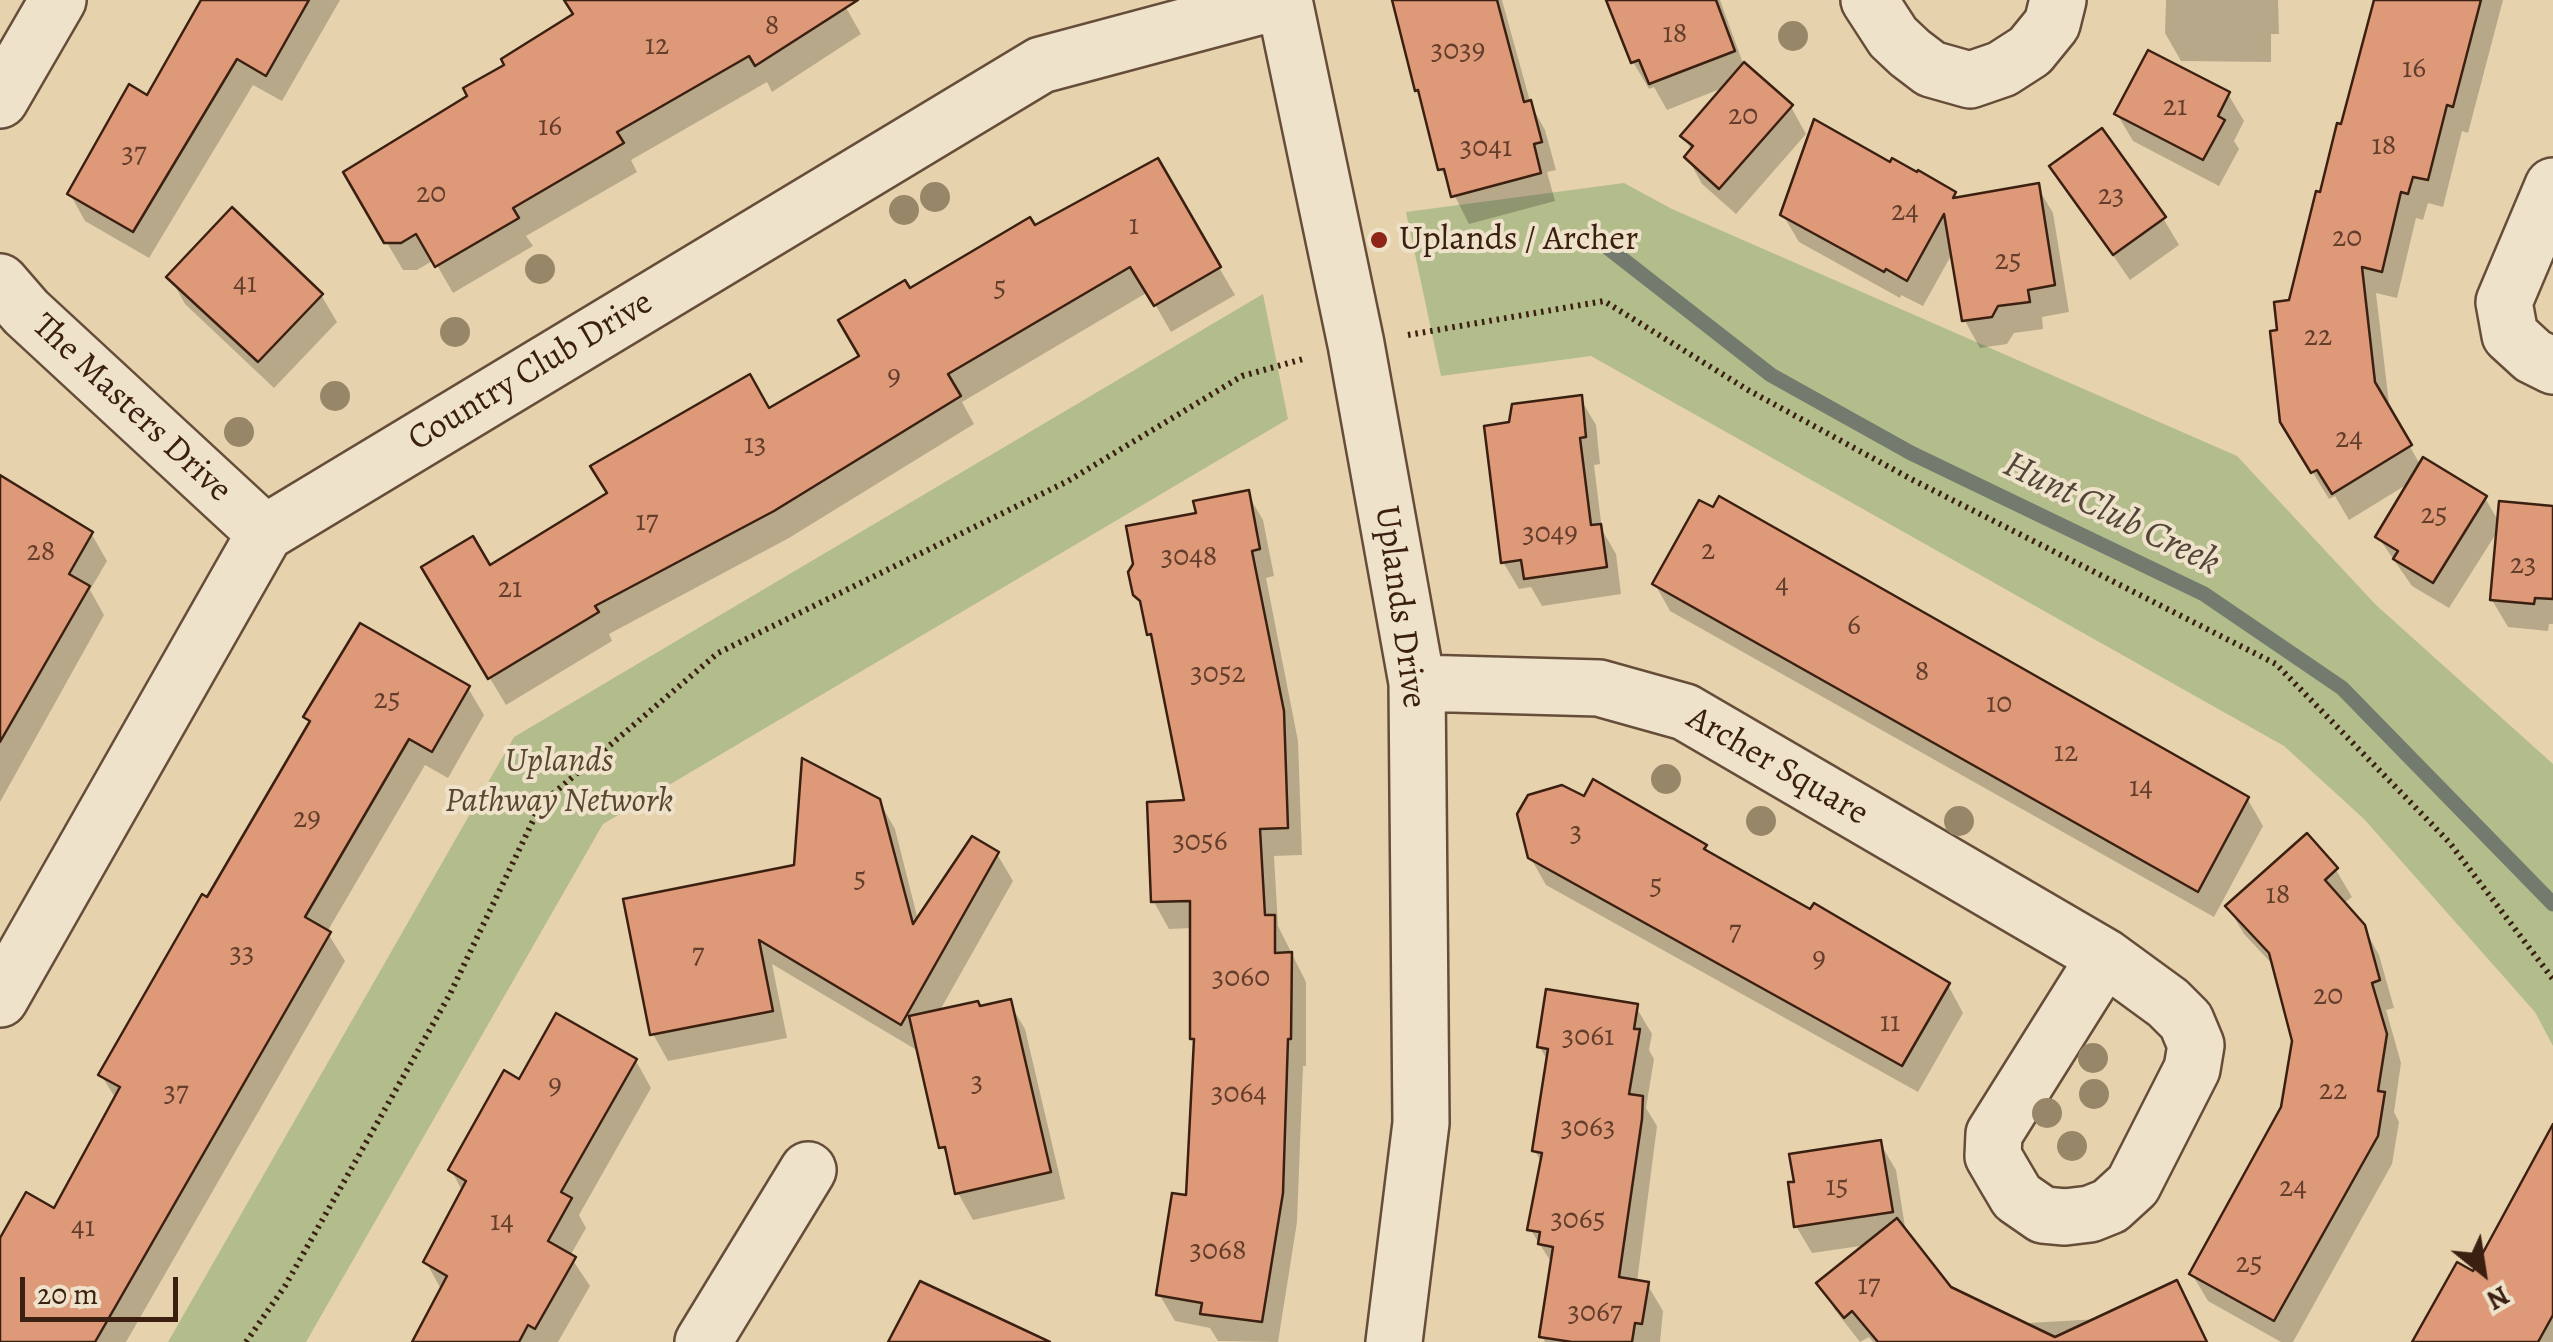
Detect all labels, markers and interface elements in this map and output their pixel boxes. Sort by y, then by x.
house number: 8 [765,9,779,45]
house number: 18 [1663,17,1687,53]
house number: 12 [645,29,669,65]
house number: 3039 [1431,34,1485,70]
house number: 16 [2402,52,2426,88]
house number: 21 [2163,90,2187,126]
house number: 20 [1728,99,1758,135]
house number: 16 [538,110,562,146]
house number: 18 [2372,129,2396,165]
house number: 3041 [1460,131,1512,167]
house number: 37 [121,137,147,173]
house number: 20 [416,177,446,213]
house number: 23 [2098,179,2124,215]
house number: 24 [1891,195,1919,231]
house number: 1 [1129,209,1139,245]
place label: Uplands / Archer [1399,219,1638,261]
house number: 20 [2332,221,2362,257]
marker: Uplands / Archer [1368,229,1390,251]
house number: 25 [1994,244,2022,280]
house number: 41 [233,267,257,303]
house number: 5 [994,271,1006,307]
street label: Country Club Drive [401,283,661,461]
street label: The Masters Drive [23,306,239,512]
house number: 22 [2304,320,2332,356]
house number: 9 [887,360,901,396]
house number: 24 [2335,422,2363,458]
house number: 13 [744,428,766,464]
water label: Hunt Club Creek [1995,443,2227,587]
house number: 25 [2420,498,2448,534]
street label: Uplands Drive [1364,503,1434,711]
house number: 17 [636,505,658,541]
house number: 3049 [1522,517,1578,553]
house number: 2 [1701,534,1715,570]
house number: 28 [27,535,55,571]
house number: 3048 [1161,540,1217,576]
house number: 23 [2510,548,2536,584]
house number: 4 [1775,568,1789,604]
house number: 21 [498,572,522,608]
house number: 6 [1847,609,1861,645]
house number: 8 [1915,655,1929,691]
house number: 3052 [1190,657,1246,693]
house number: 25 [373,683,401,719]
house number: 10 [1986,687,2012,723]
street label: Archer Square [1679,698,1875,836]
house number: 12 [2054,736,2078,772]
park label: Uplands Pathway Network [445,741,673,823]
house number: 14 [2129,771,2153,807]
house number: 29 [293,802,321,838]
house number: 3 [1570,816,1582,852]
house number: 3056 [1172,825,1228,861]
house number: 5 [854,862,866,898]
house number: 5 [1650,869,1662,905]
house number: 18 [2266,878,2290,914]
house number: 7 [1729,915,1741,951]
house number: 33 [230,937,254,973]
house number: 7 [692,938,704,974]
house number: 9 [1812,942,1826,978]
house number: 3060 [1212,961,1270,997]
house number: 20 [2313,979,2343,1015]
house number: 11 [1880,1006,1900,1042]
house number: 3061 [1562,1020,1614,1056]
house number: 3 [971,1066,983,1102]
house number: 9 [548,1069,562,1105]
house number: 22 [2319,1074,2347,1110]
house number: 37 [163,1076,189,1112]
house number: 3064 [1211,1077,1267,1113]
house number: 3063 [1561,1111,1615,1147]
house number: 15 [1825,1170,1849,1206]
house number: 24 [2279,1171,2307,1207]
house number: 3065 [1550,1203,1606,1239]
house number: 14 [490,1205,514,1241]
house number: 41 [71,1211,95,1247]
north arrow [2433,1222,2533,1322]
house number: 3068 [1190,1234,1246,1270]
house number: 25 [2235,1247,2263,1283]
scale bar [25,1257,182,1319]
house number: 17 [1858,1269,1880,1305]
text: 20 m [37,1274,98,1314]
text: N [2480,1276,2516,1320]
house number: 3067 [1568,1296,1622,1332]

